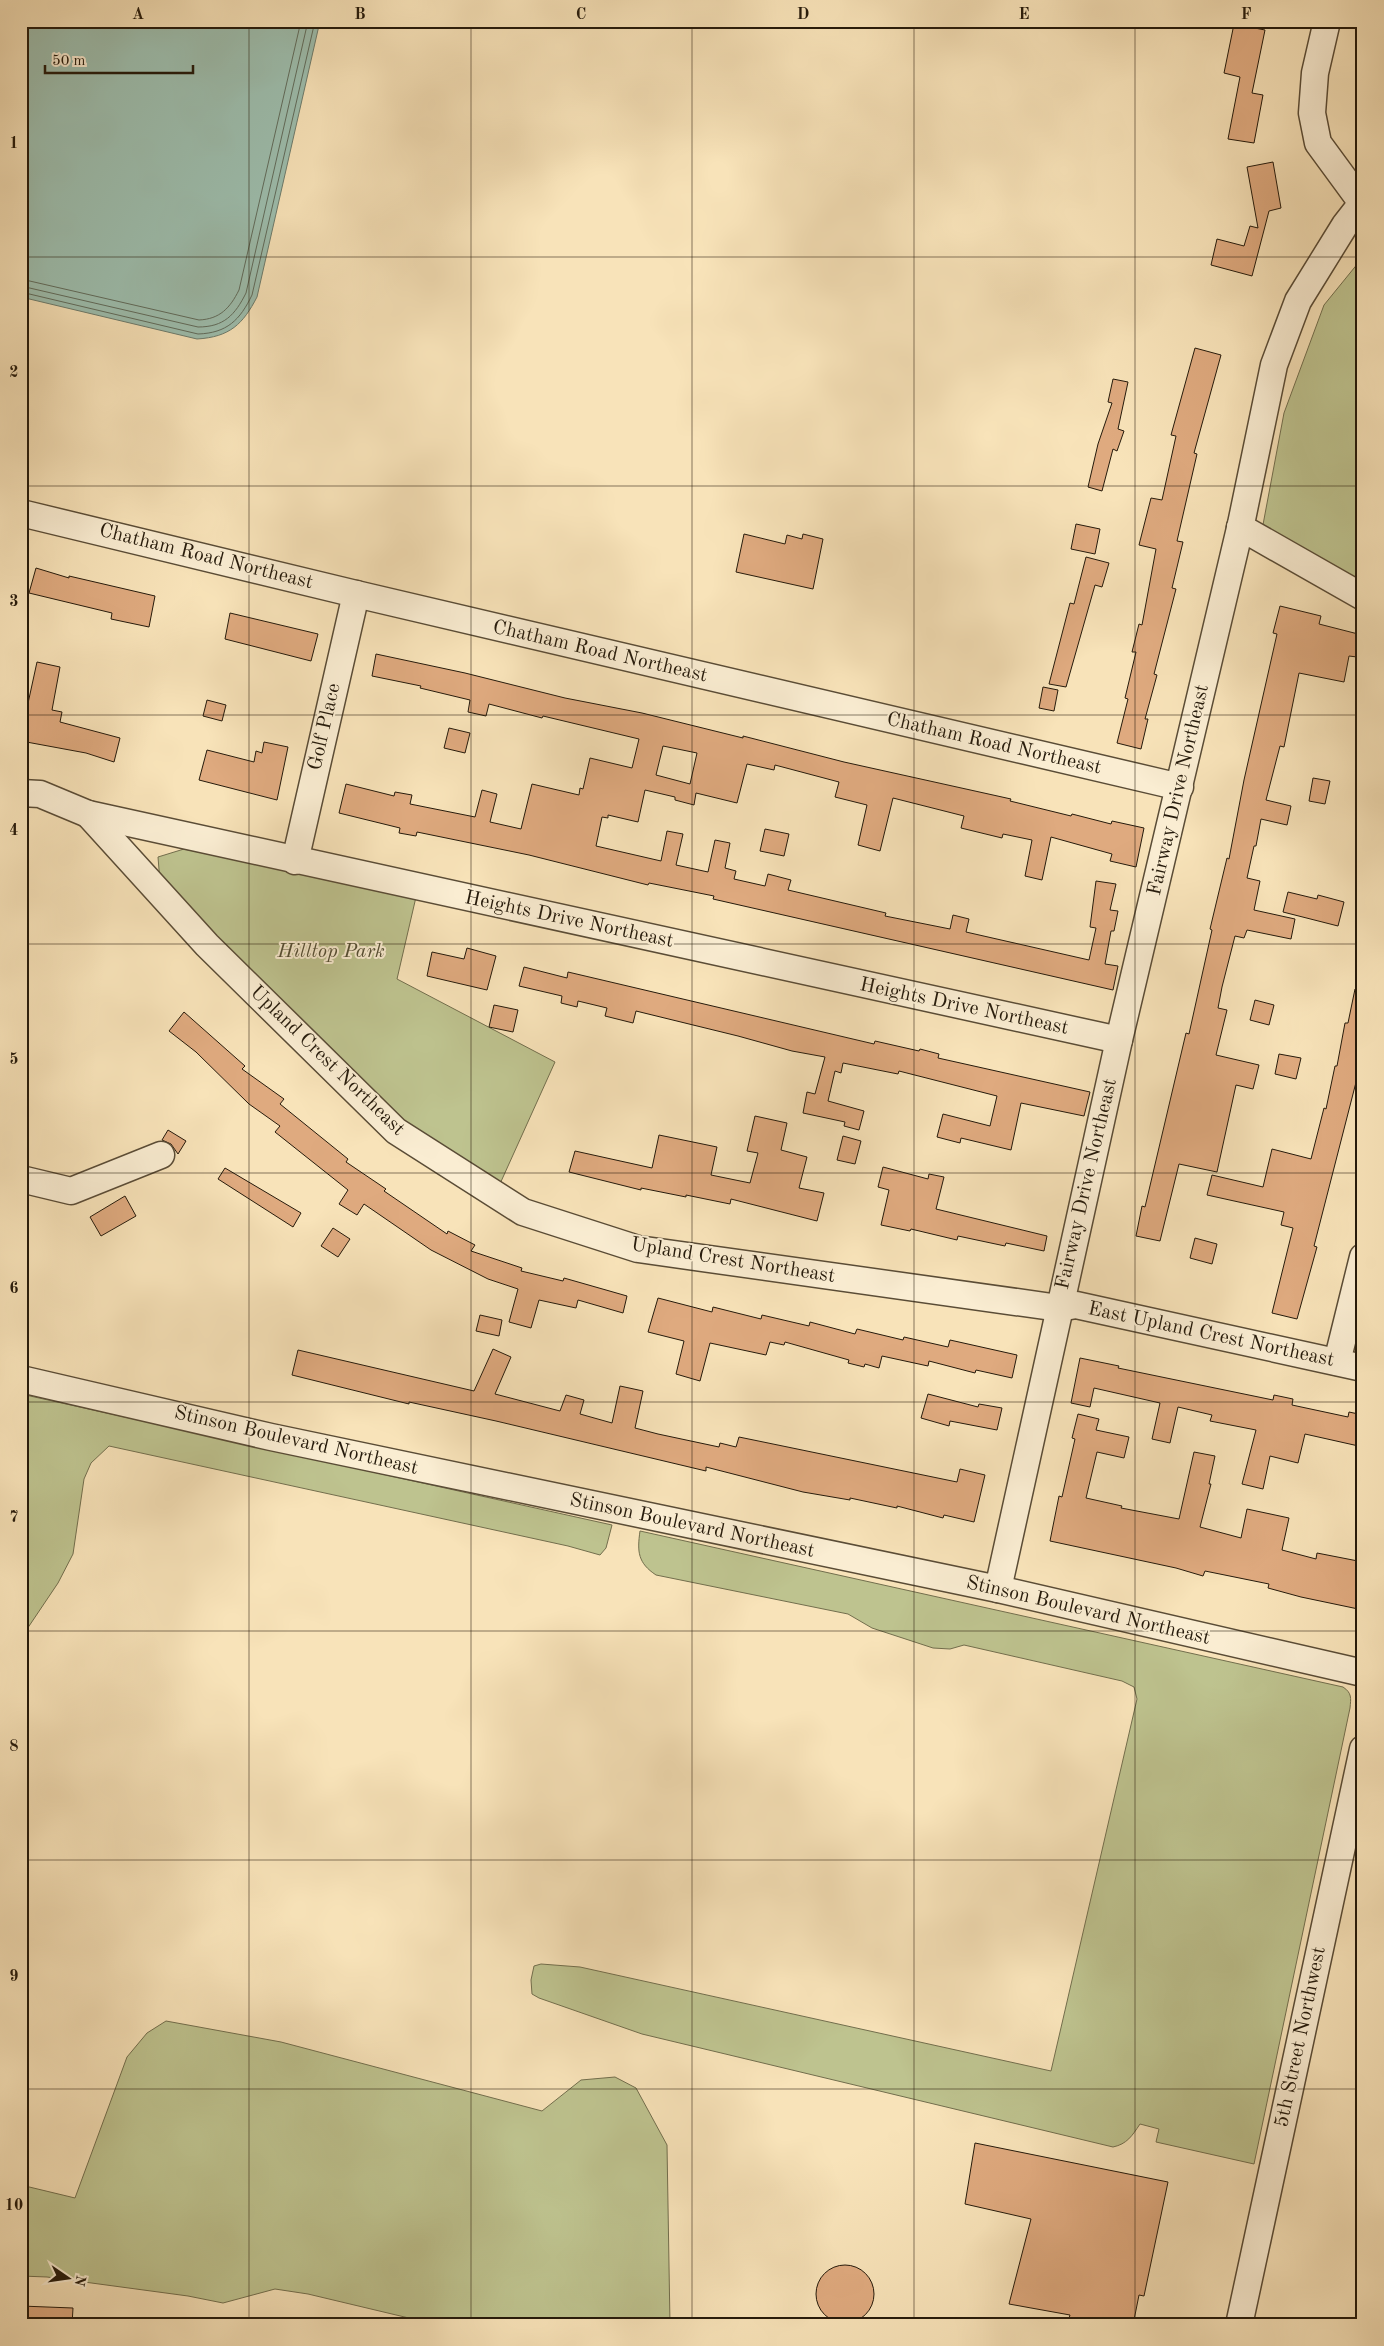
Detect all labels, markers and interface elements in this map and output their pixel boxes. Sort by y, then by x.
text: A [132,7,144,23]
text: B [354,7,366,23]
text: C [576,7,586,23]
text: D [797,7,809,23]
text: E [1018,7,1030,23]
text: F [1241,7,1252,23]
scale bar [45,42,192,74]
text: 50 m [52,54,86,69]
text: 1 [9,136,19,152]
text: 2 [9,365,19,381]
street label: Chatham Road Northeast [97,521,315,593]
text: 3 [9,594,19,610]
street label: Chatham Road Northeast [491,618,709,686]
street label: Golf Place [305,682,345,772]
street label: Fairway Drive Northeast [1145,682,1213,898]
street label: Chatham Road Northeast [885,710,1103,778]
text: 4 [9,823,19,839]
street label: Heights Drive Northeast [463,888,675,952]
park label: Hilltop Park [276,942,385,962]
street label: Heights Drive Northeast [858,975,1070,1039]
street label: Upland Crest Northeast [246,982,408,1140]
text: 5 [9,1052,19,1068]
street label: Fairway Drive Northeast [1053,1076,1121,1292]
street label: Upland Crest Northeast [630,1235,836,1287]
text: 6 [9,1281,19,1297]
street label: East Upland Crest Northeast [1086,1299,1336,1371]
street label: Stinson Boulevard Northeast [172,1403,420,1479]
street label: Stinson Boulevard Northeast [568,1490,816,1562]
text: 7 [9,1510,19,1526]
street label: Stinson Boulevard Northeast [964,1573,1212,1649]
text: 8 [9,1739,19,1755]
street label: 5th Street Northwest [1272,1945,1330,2129]
text: 9 [9,1969,19,1985]
text: 10 [5,2198,23,2214]
north arrow [42,2254,92,2304]
text: N [72,2274,88,2288]

